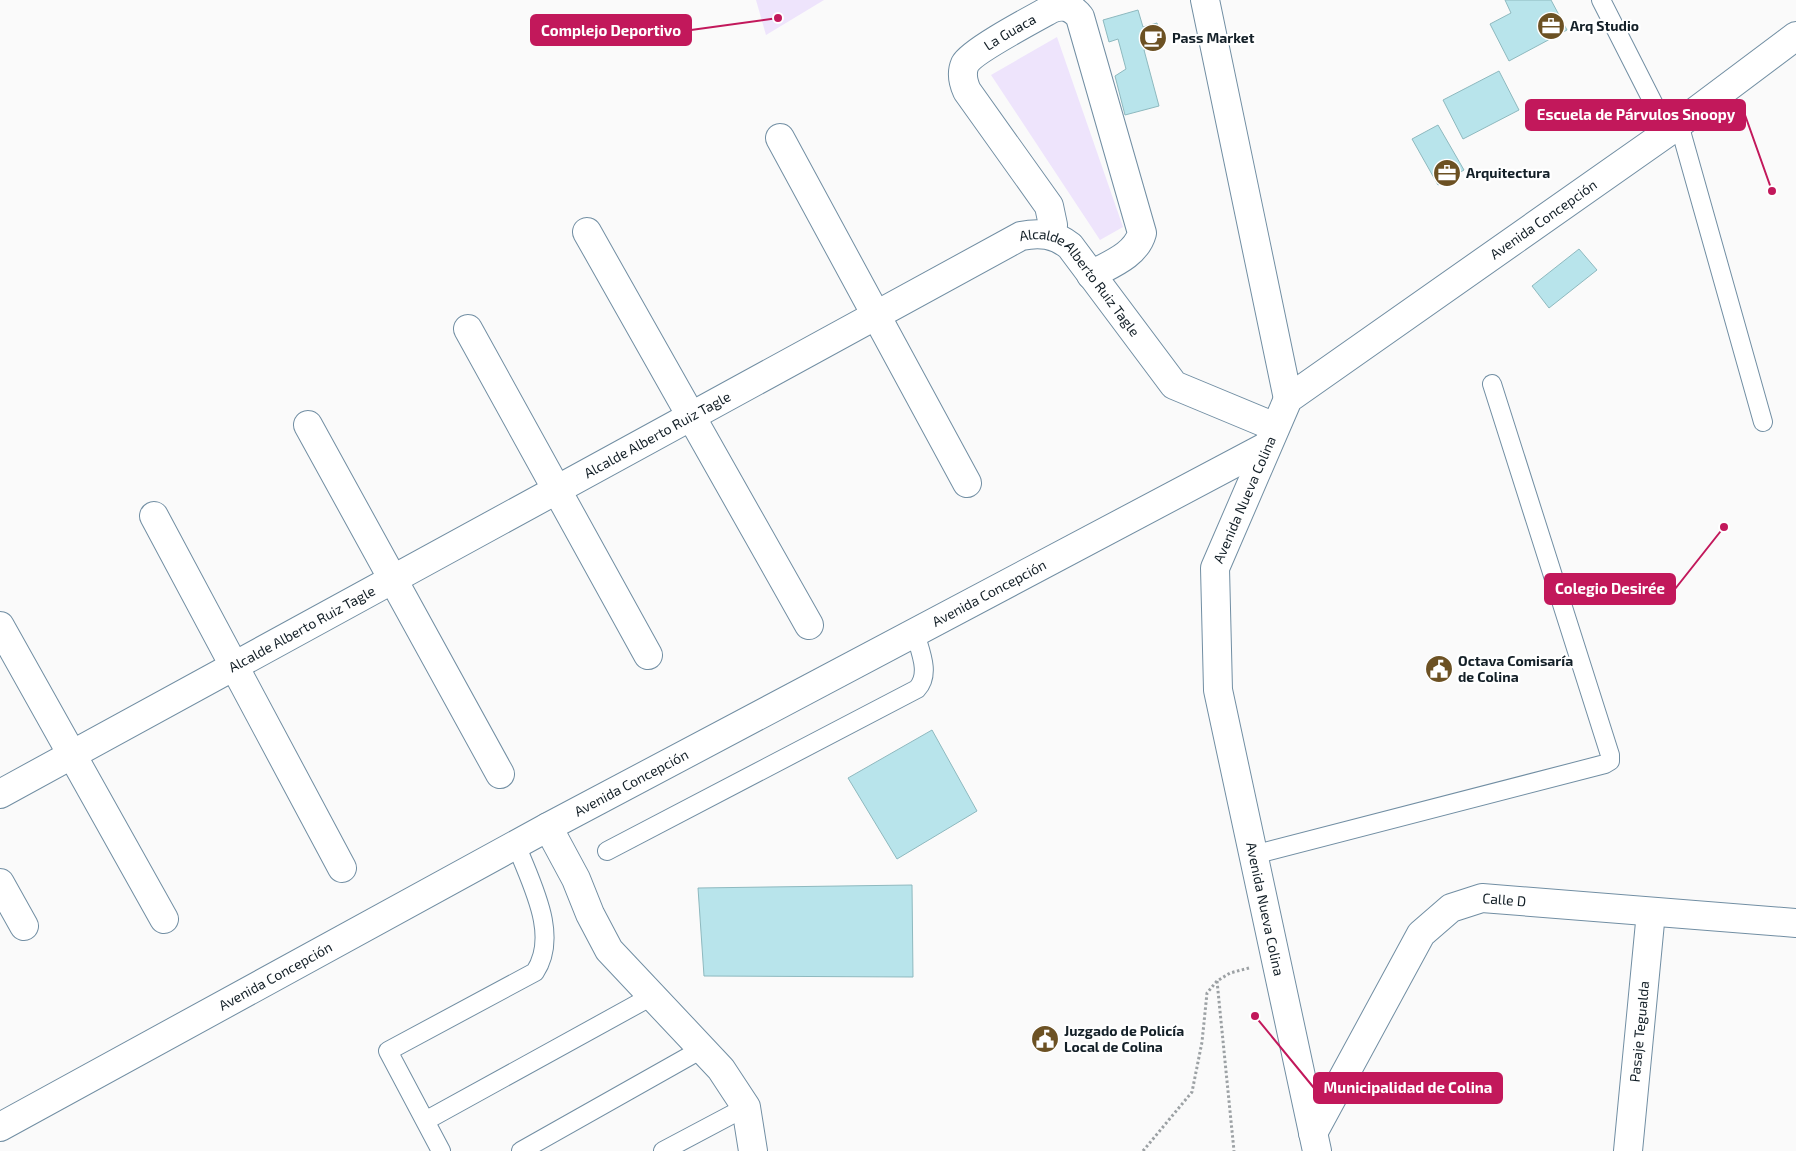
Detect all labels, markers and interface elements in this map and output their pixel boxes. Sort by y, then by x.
street label: La Guaca [980,10,1039,54]
office icon: Arq Studio [1536,11,1566,41]
callout: Complejo Deportivo [531,15,691,45]
place label: Arq Studio [1570,17,1639,34]
text: Complejo Deportivo [541,21,681,39]
cafe icon: Pass Market [1138,23,1168,53]
place label: Pass Market [1172,29,1255,46]
callout: Escuela de Párvulos Snoopy [1526,100,1745,130]
text: Escuela de Párvulos Snoopy [1537,105,1736,124]
office icon: Arquitectura [1432,158,1462,188]
place label: Arquitectura [1466,164,1550,181]
street label: Avenida Concepción [1487,176,1600,262]
street label: Alcalde Alberto Ruiz Tagle [1018,225,1144,340]
street label: Alcalde Alberto Ruiz Tagle [581,387,733,481]
street label: Avenida Nueva Colina [1209,433,1279,566]
street label: Avenida Concepción [929,556,1049,630]
callout: Colegio Desirée [1545,574,1675,604]
text: Colegio Desirée [1555,579,1665,597]
street label: Alcalde Alberto Ruiz Tagle [225,582,378,675]
place label: Octava Comisaría de Colina [1458,652,1573,685]
public building icon: Octava Comisaría de Colina [1424,654,1454,684]
street label: Avenida Concepción [571,745,691,820]
street label: Avenida Nueva Colina [1243,840,1288,977]
street label: Calle D [1482,889,1527,909]
street label: Avenida Concepción [216,938,335,1014]
street label: Pasaje Tegualda [1626,980,1652,1083]
place label: Juzgado de Policía Local de Colina [1064,1022,1184,1055]
public building icon: Juzgado de Policía Local de Colina [1030,1024,1060,1054]
callout: Municipalidad de Colina [1314,1073,1502,1103]
text: Municipalidad de Colina [1324,1078,1492,1096]

